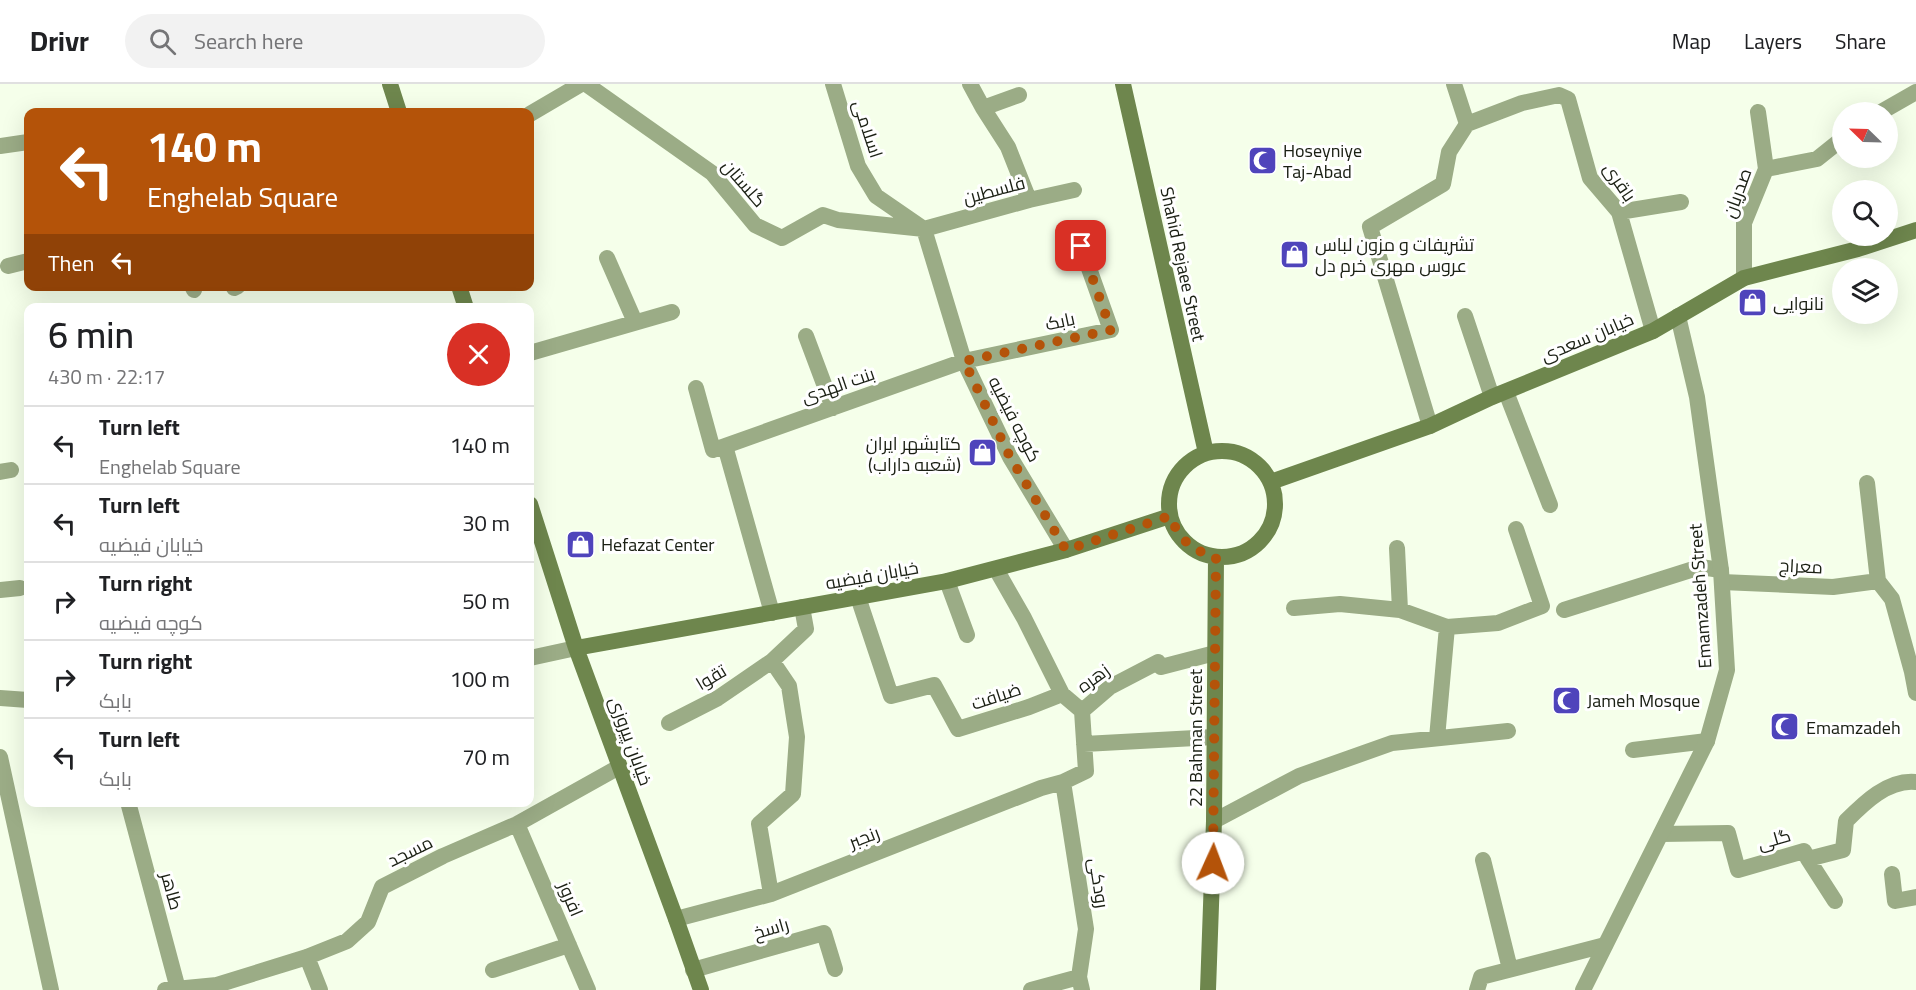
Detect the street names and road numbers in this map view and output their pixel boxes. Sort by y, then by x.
street label: اسلامی [843,96,893,162]
street label: گلستان [713,151,775,215]
street label: باقری [1594,155,1646,209]
street label: صدریان [1713,163,1761,223]
street label: فلسطین [959,166,1029,214]
street label: Shahid Rejaee Street [1151,184,1216,345]
street label: بابک [1042,302,1078,340]
street label: خیابان سعدی [1535,303,1639,371]
street label: بنت الهدی [797,357,879,413]
street label: کوچه فیضیه [979,370,1051,468]
street label: Emamzadeh Street [1678,522,1722,669]
street label: معراج [1778,548,1824,584]
street label: خیابان فیضیه [823,551,921,599]
street label: زهره [1069,654,1117,702]
street label: تقوا [689,655,733,699]
street label: 22 Bahman Street [1179,668,1212,807]
street label: ضیافت [967,672,1025,720]
street label: خیابان پیروزی [600,692,662,790]
street label: رنجبر [843,816,884,858]
street label: گلی [1753,819,1795,859]
street label: مسجد [381,826,439,876]
street label: رودکی [1079,856,1119,910]
street label: طاهر [151,867,193,914]
street label: افروز [548,875,593,922]
street label: راسخ [749,907,793,949]

